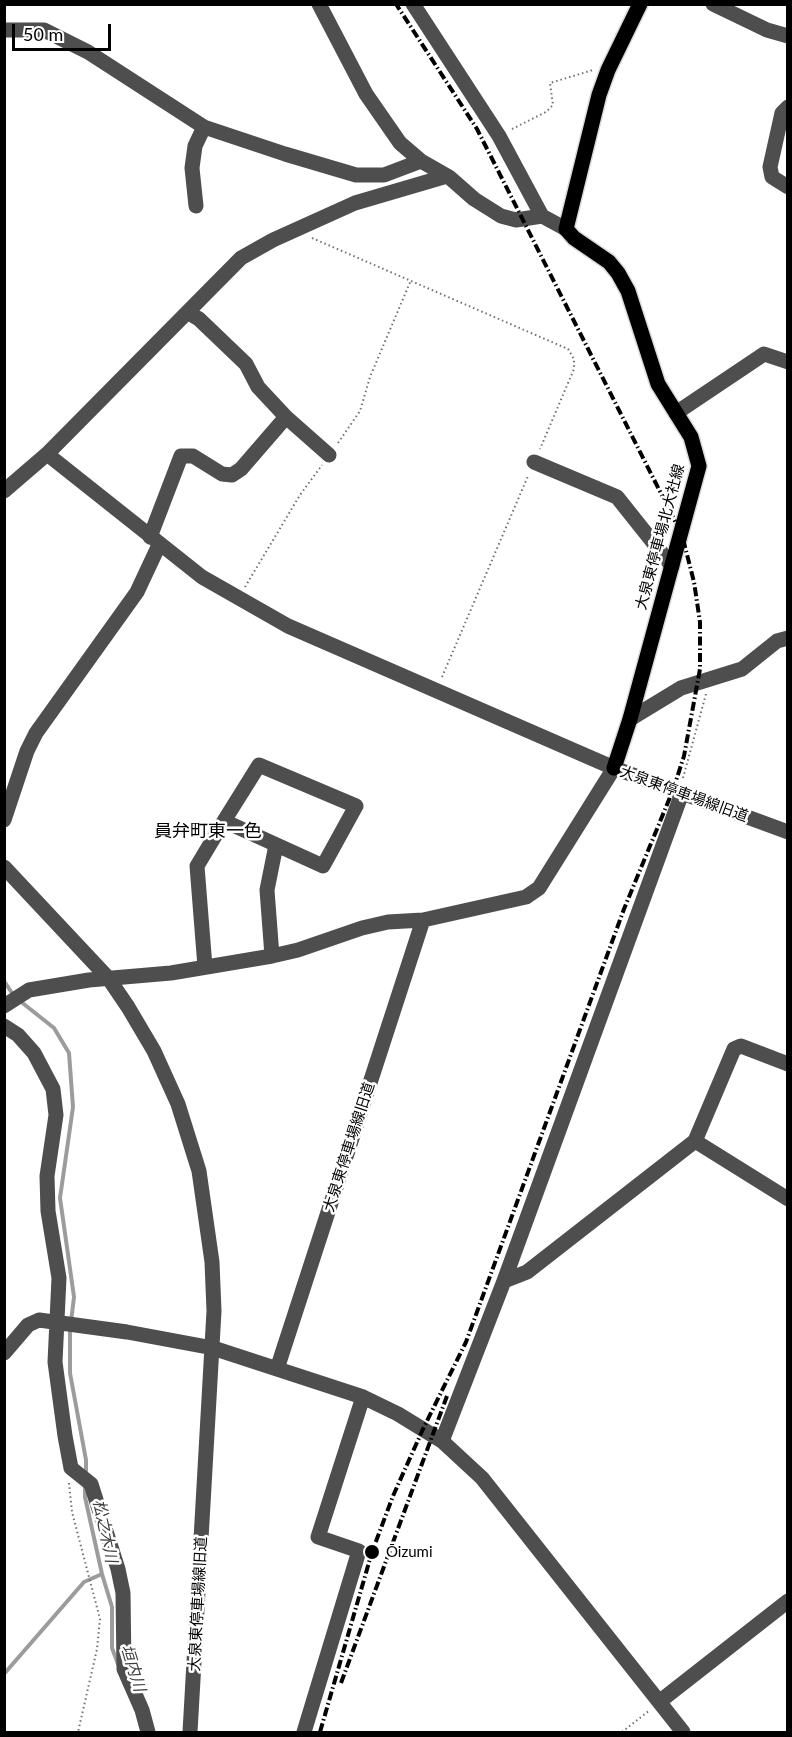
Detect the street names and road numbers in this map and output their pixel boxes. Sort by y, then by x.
street label: 大泉東停車場北大社線 [632,462,688,612]
street label: 大泉東停車場線旧道 [617,762,751,826]
street label: 大泉東停車場線旧道 [320,1080,378,1214]
street label: 大泉東停車場線旧道 [185,1536,211,1672]

